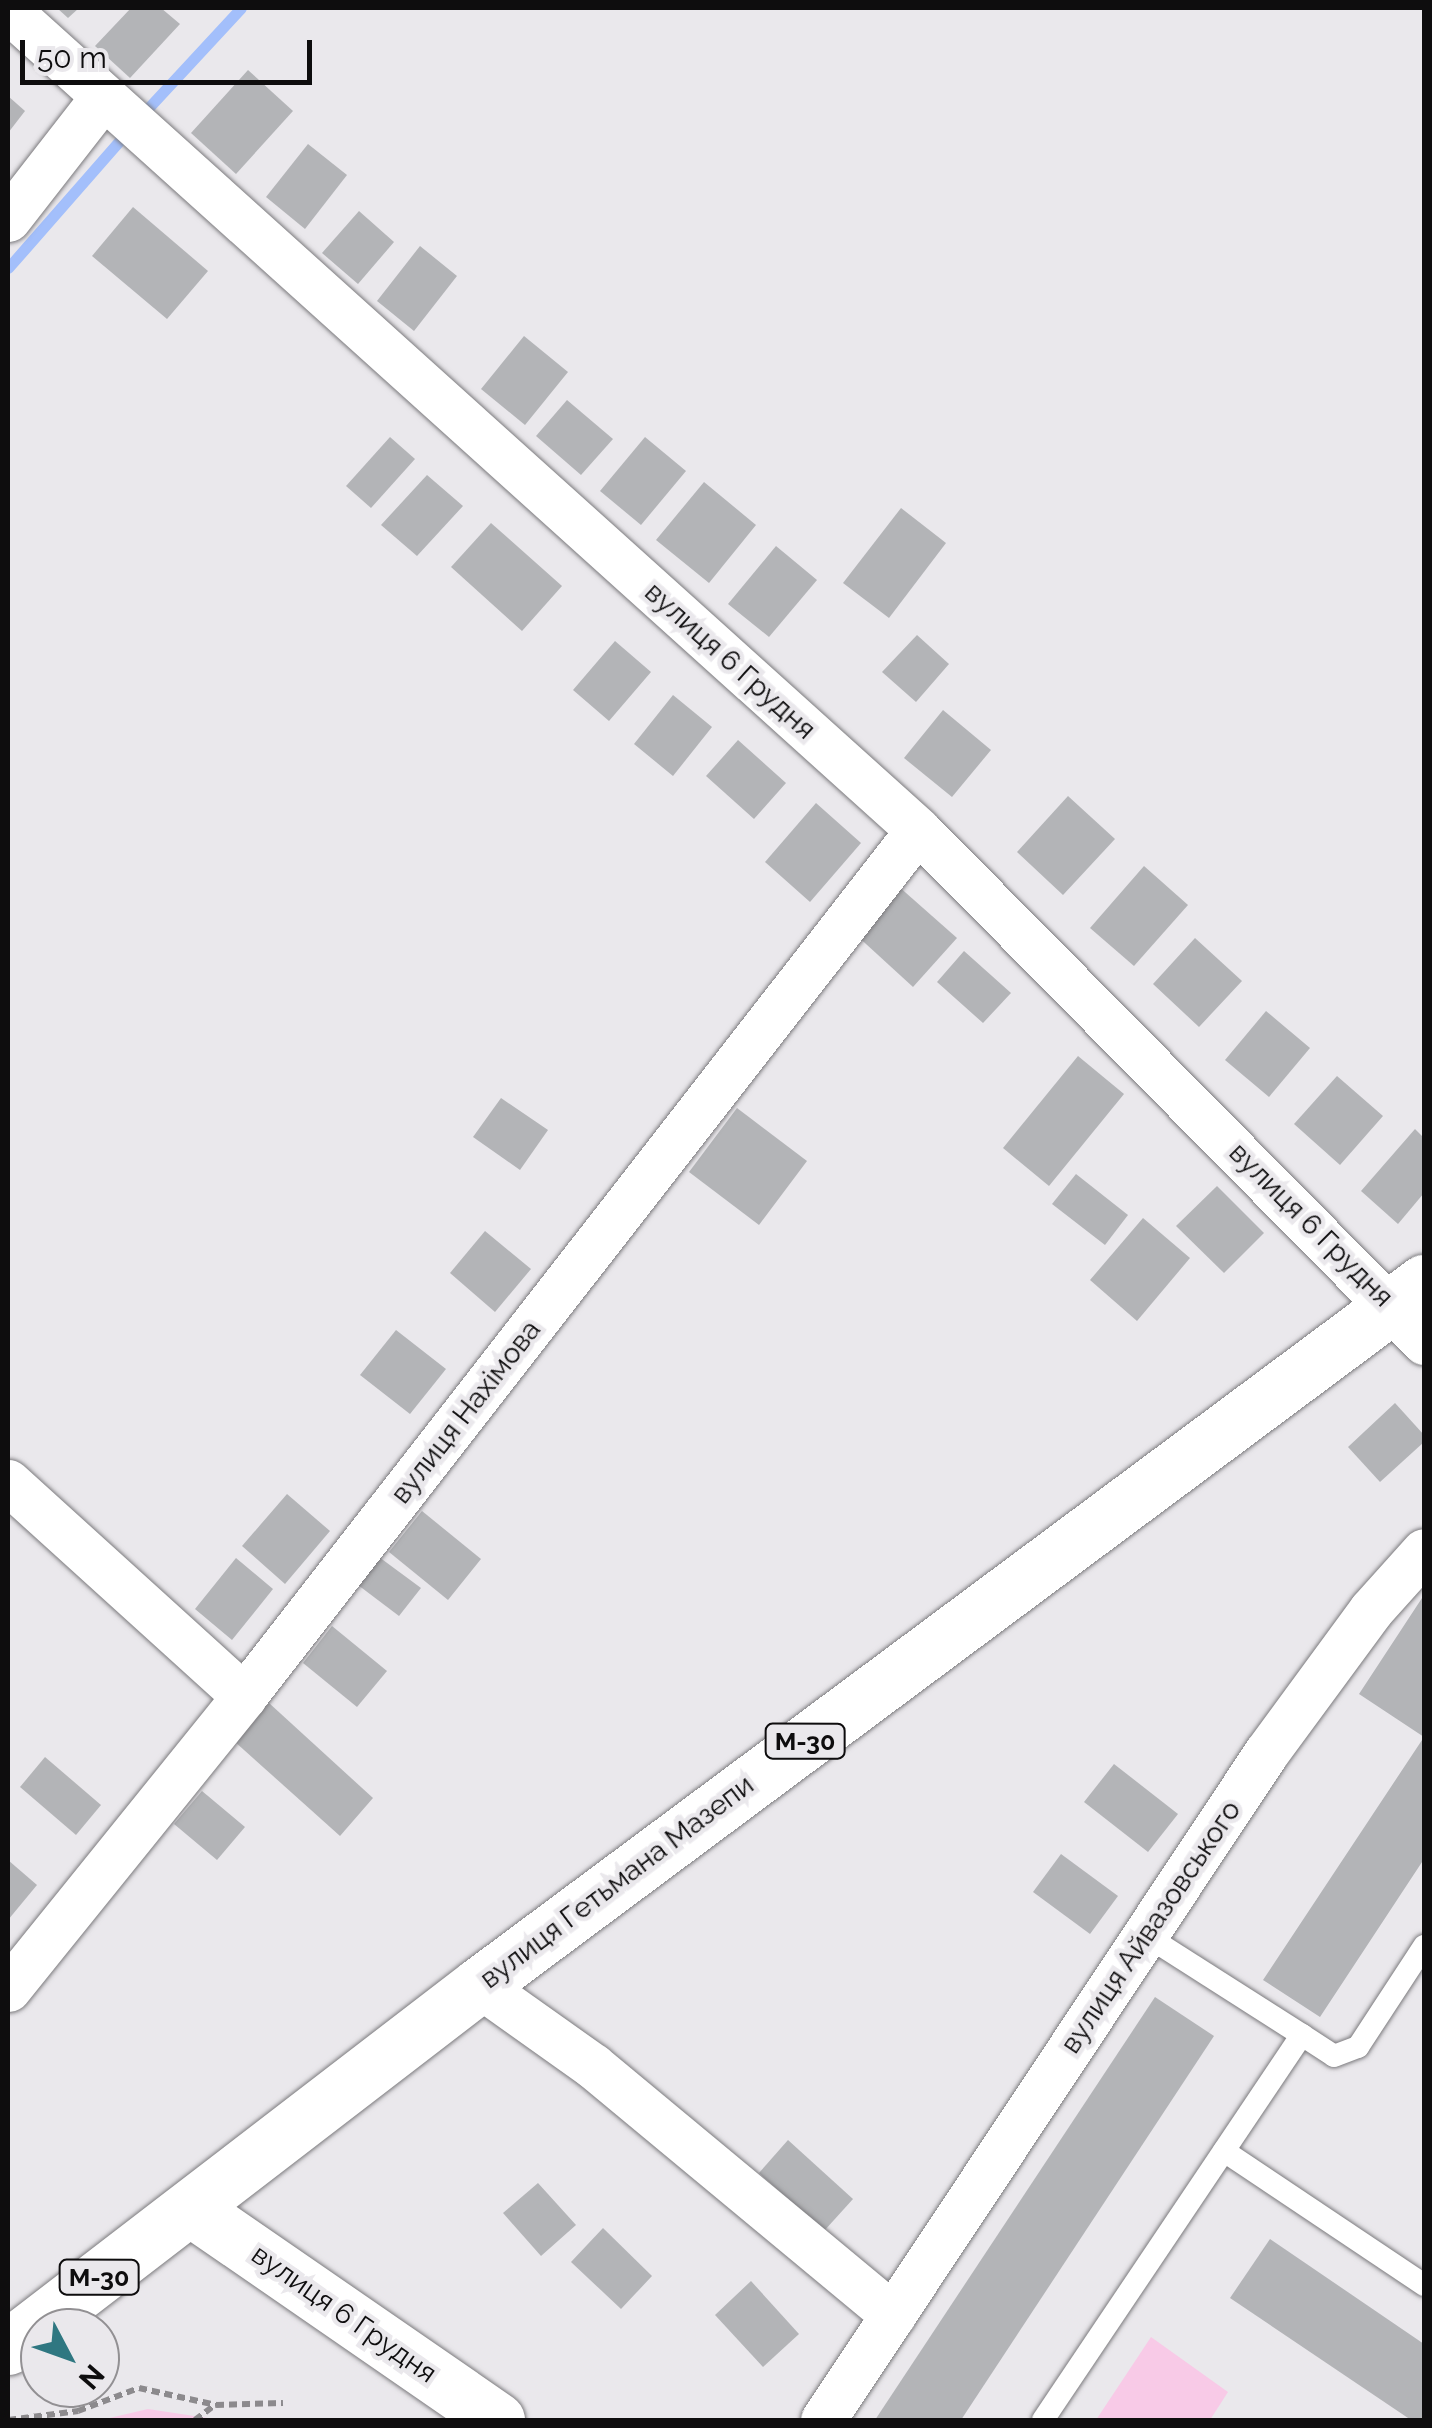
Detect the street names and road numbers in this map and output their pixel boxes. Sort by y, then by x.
street label: вулиця 6 Грудня [638,576,822,746]
street label: вулиця 6 Грудня [1222,1136,1400,1314]
street label: вулиця Нахімова [384,1314,548,1510]
road number: М-30 [762,1721,848,1761]
street label: вулиця Гетьмана Мазепи [474,1768,760,1996]
street label: вулиця Айвазовського [1054,1794,1248,2060]
street label: вулиця 6 Грудня [245,2238,443,2390]
road number: М-30 [56,2257,142,2297]

